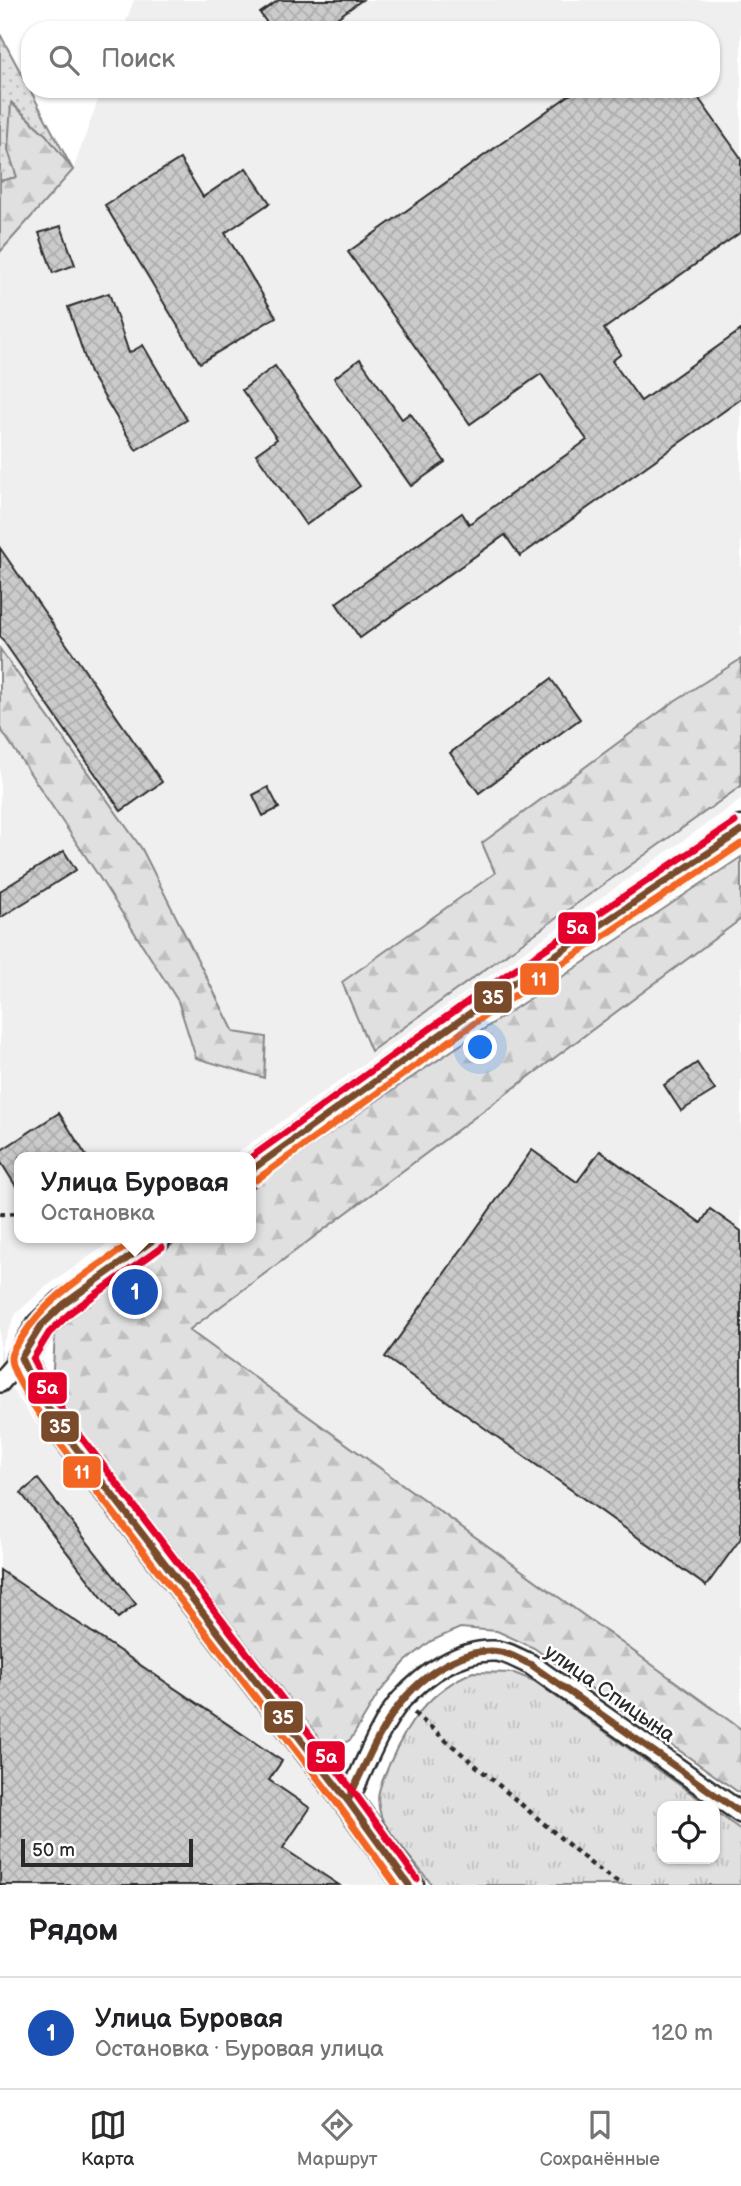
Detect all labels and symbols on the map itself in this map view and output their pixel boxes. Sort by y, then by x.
line badge: 5а [557,911,597,945]
text: 5а [566,917,589,940]
line badge: 11 [519,962,560,996]
text: 11 [531,969,547,992]
line badge: 35 [473,980,513,1014]
text: 35 [482,987,504,1010]
your location [463,1030,497,1064]
pin: 1 [112,1266,158,1318]
line badge: 5а [27,1371,68,1405]
text: 5а [36,1377,59,1400]
line badge: 35 [40,1410,80,1443]
text: 35 [49,1416,71,1439]
line badge: 11 [62,1455,102,1489]
text: 11 [74,1462,90,1485]
street label: улица Спицына [540,1639,680,1748]
line badge: 35 [263,1700,304,1734]
text: 35 [272,1707,294,1730]
line badge: 5а [306,1740,346,1773]
text: 5а [315,1746,338,1769]
scale bar [21,1836,192,1868]

